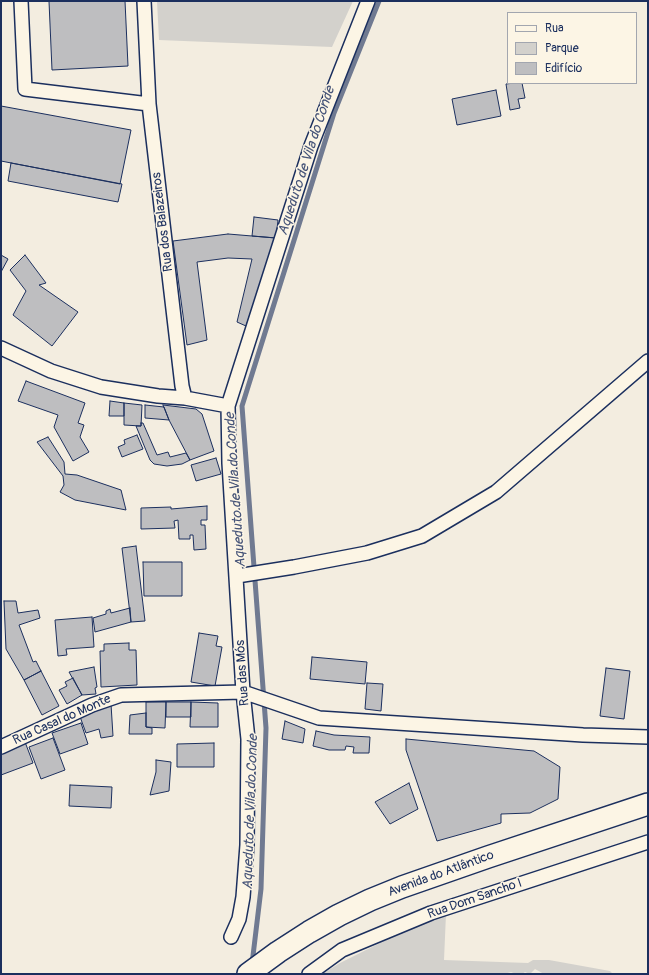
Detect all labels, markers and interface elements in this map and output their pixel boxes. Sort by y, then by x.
legend [507,12,637,84]
text: Rua [545,21,564,36]
text: Parque [545,41,579,56]
text: Edifício [545,61,582,76]
water label: Aqueduto de Vila do Conde [275,85,339,237]
street label: Rua dos Balazeiros [149,171,177,273]
water label: Aqueduto de Vila do Conde [222,412,250,568]
street label: Rua das Mós [233,639,253,707]
street label: Rua Casal do Monte [11,691,113,749]
water label: Aqueduto de Vila do Conde [240,734,262,890]
street label: Avenida do Atlântico [386,848,496,900]
street label: Rua Dom Sancho I [426,876,524,922]

